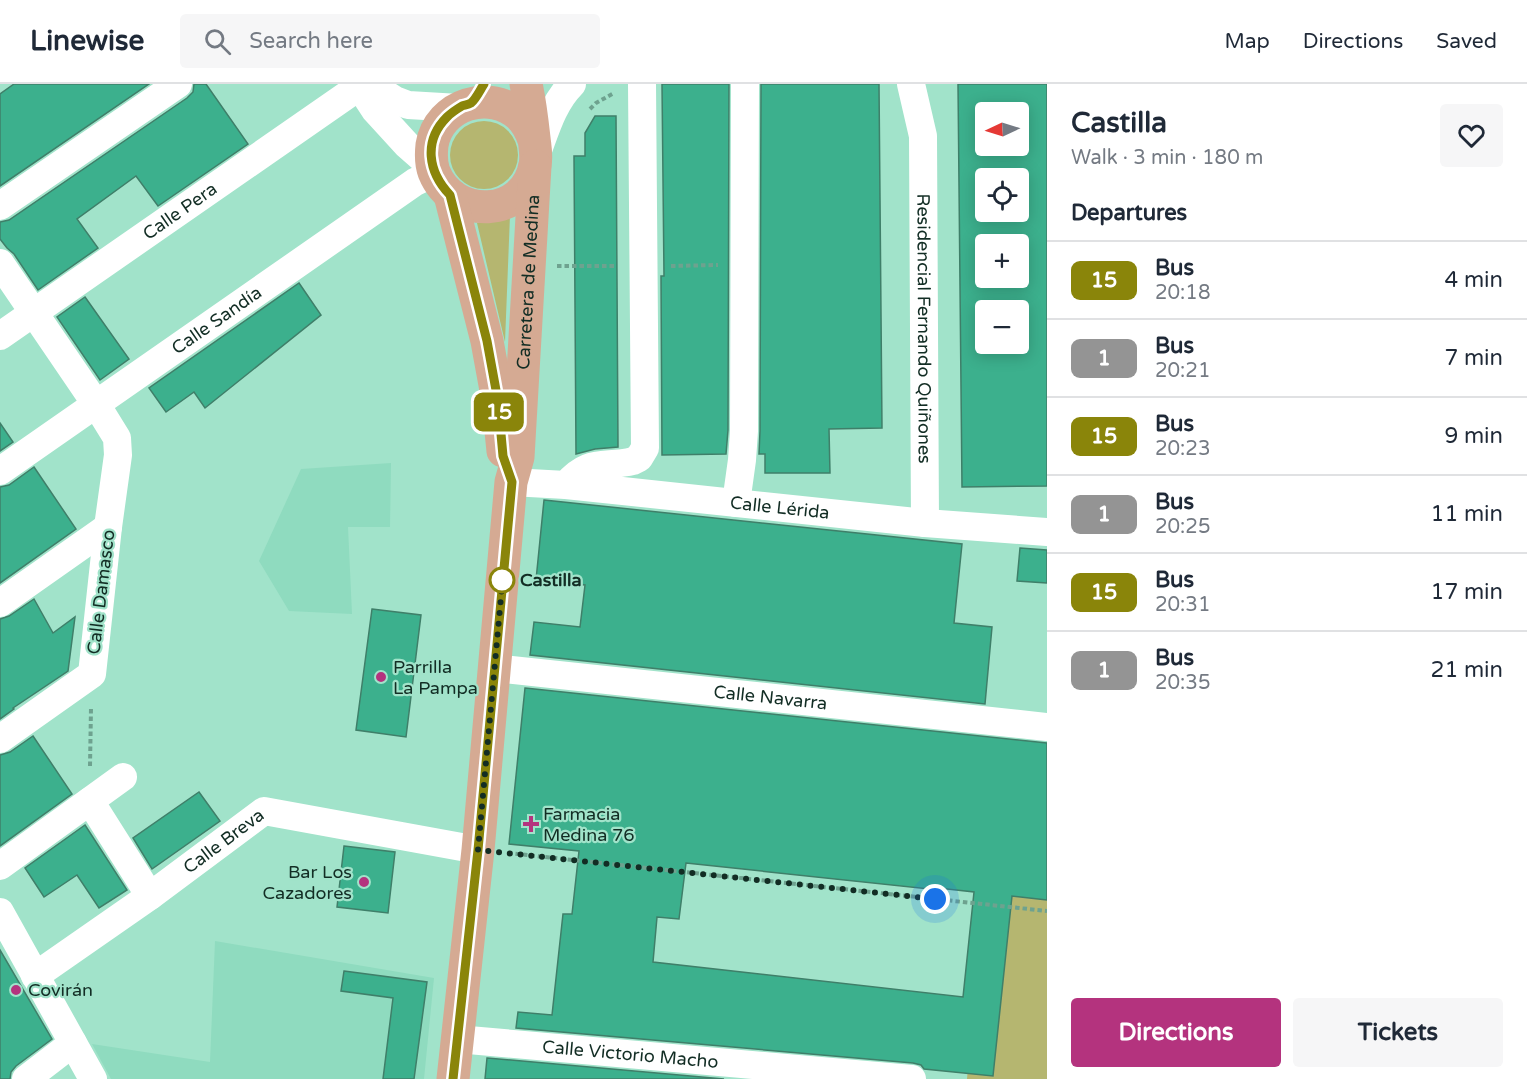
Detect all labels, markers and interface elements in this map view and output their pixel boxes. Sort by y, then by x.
search box [180,14,600,68]
text: Linewise [30,24,144,58]
icon: search [201,25,234,58]
text: Search here [249,28,373,54]
text: Map [1224,29,1270,54]
text: Directions [1303,29,1403,54]
text: Saved [1436,29,1497,54]
north arrow [975,102,1029,156]
map controls [975,102,1029,354]
button: heart [1440,104,1503,167]
text: Castilla [1071,106,1167,140]
text: Walk · 3 min · 180 m [1071,146,1263,170]
button: locate [975,168,1029,222]
street label: Calle Pera [138,178,221,245]
street label: Residencial Fernando Quiñones [912,193,936,464]
street label: Carretera de Medina [512,194,544,370]
text: Departures [1071,200,1187,226]
button: + [975,234,1029,288]
text: Bus [1155,255,1194,281]
text: 4 min [1444,267,1503,293]
text: 15 [1091,268,1117,293]
street label: Calle Sandía [167,281,266,359]
text: 20:18 [1155,281,1210,305]
button: − [975,300,1029,354]
text: Bus [1155,333,1194,359]
text: 7 min [1444,345,1503,371]
text: 1 [1097,346,1111,371]
text: 20:21 [1155,359,1210,383]
line badge: 15 [472,392,526,432]
text: 15 [486,400,512,425]
text: Bus [1155,411,1194,437]
text: 9 min [1444,423,1503,449]
text: 15 [1091,424,1117,449]
text: 20:23 [1155,437,1210,461]
text: Bus [1155,489,1194,515]
street label: Calle Lérida [729,491,831,524]
text: 11 min [1431,501,1503,527]
text: 1 [1097,502,1111,527]
text: 20:25 [1155,515,1210,539]
street label: Calle Damasco [82,528,120,656]
marker: Castilla [489,567,515,593]
text: Bus [1155,567,1194,593]
place label: Castilla [520,569,582,591]
text: 17 min [1431,579,1503,605]
text: 15 [1091,580,1117,605]
text: 20:31 [1155,593,1210,617]
text: Bus [1155,645,1194,671]
place label: Parrilla La Pampa [393,656,478,699]
text: 21 min [1431,657,1503,683]
text: 1 [1097,658,1111,683]
marker: Parrilla La Pampa [374,670,388,684]
text: 20:35 [1155,671,1210,695]
street label: Calle Navarra [712,680,828,715]
place label: Farmacia Medina 76 [543,803,635,846]
street label: Calle Breva [179,804,268,878]
marker: Farmacia Medina 76 [524,817,538,831]
place label: Bar Los Cazadores [263,861,352,904]
marker: Bar Los Cazadores [357,875,371,889]
your location [920,884,950,914]
place label: Covirán [28,979,93,1001]
marker: Covirán [9,983,23,997]
button: Directions [1071,998,1281,1067]
button: Tickets [1293,998,1503,1067]
street label: Calle Victorio Macho [541,1036,719,1073]

